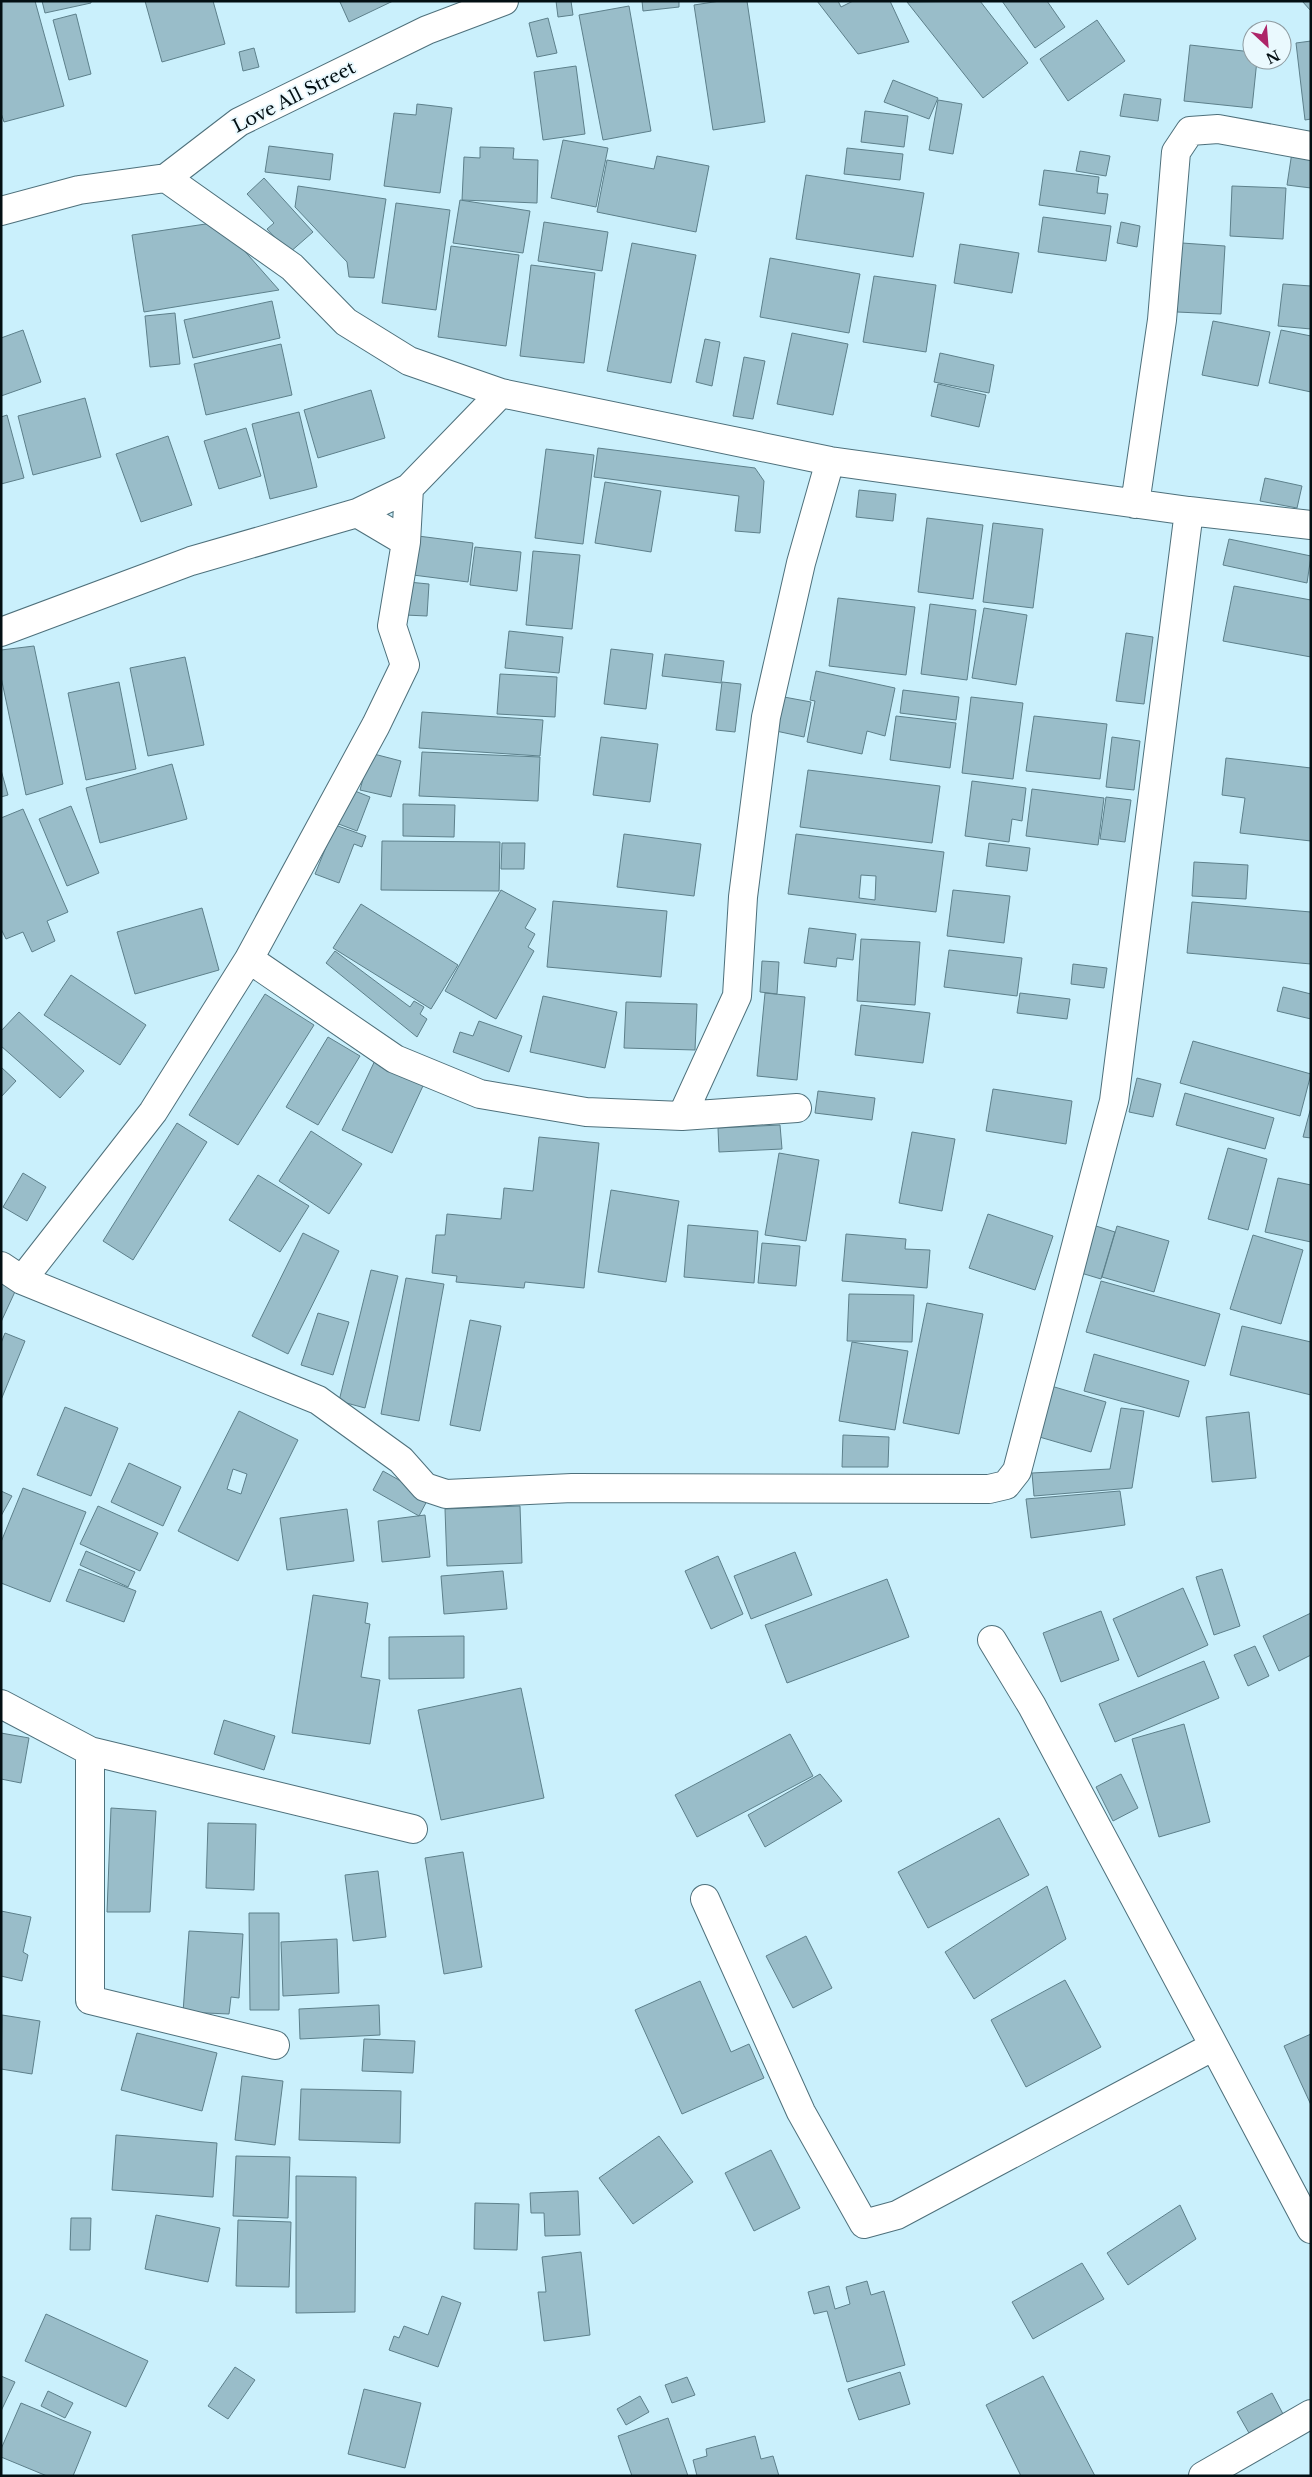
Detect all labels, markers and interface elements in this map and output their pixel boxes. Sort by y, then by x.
north arrow [1242,20,1292,70]
text: N [1263,46,1283,68]
street label: Love All Street [229,57,359,137]

